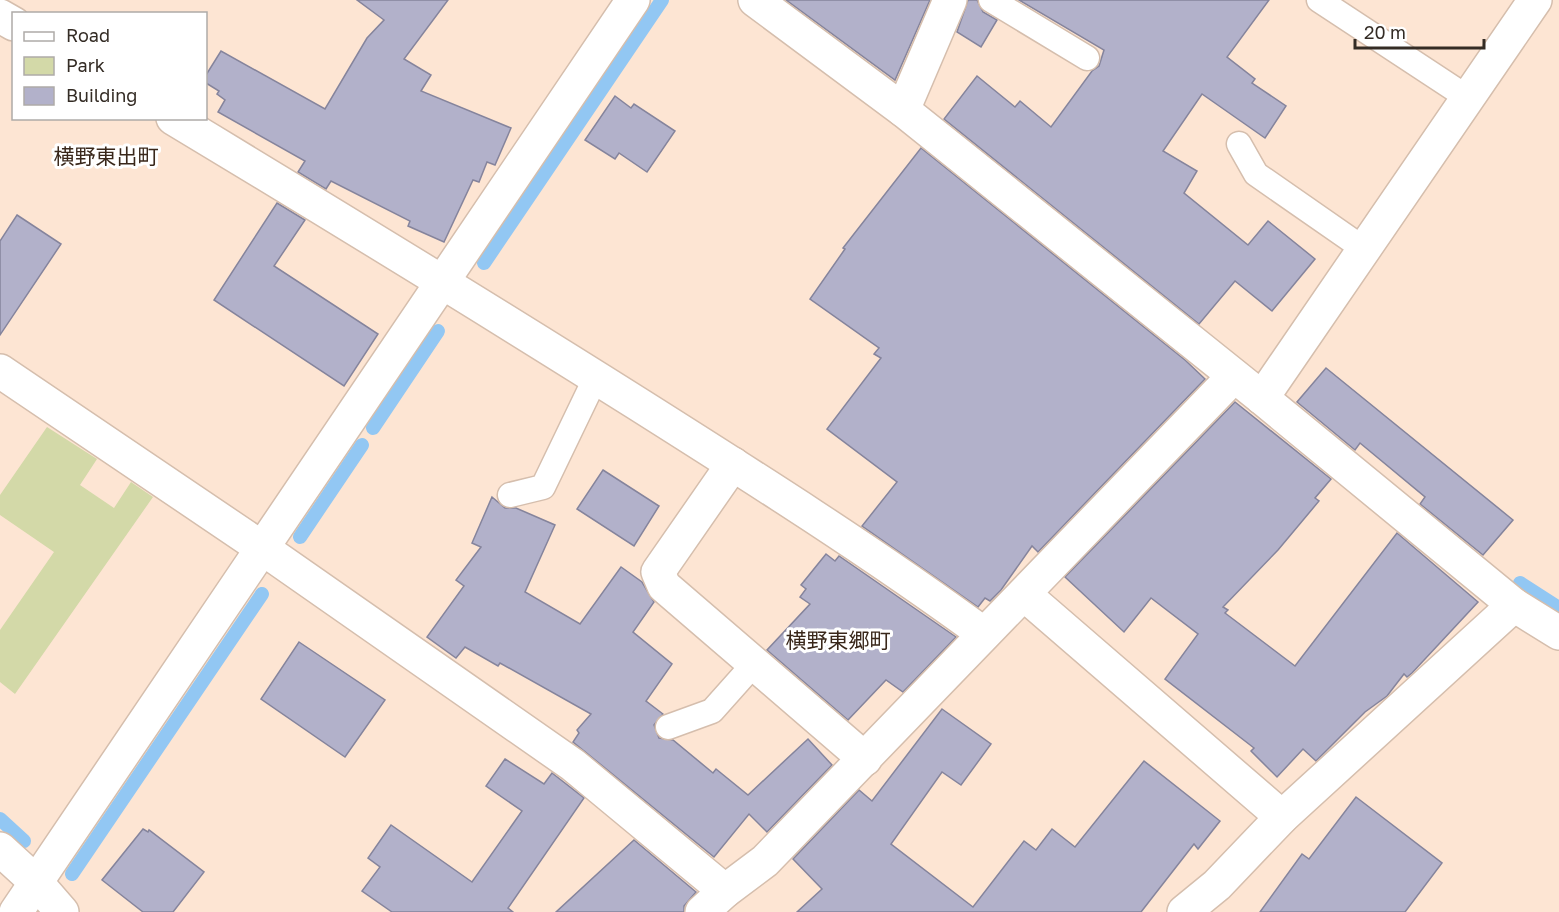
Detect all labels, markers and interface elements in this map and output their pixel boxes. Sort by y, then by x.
legend [12,12,207,120]
scale bar [1355,12,1484,50]
text: 20 m [1364,21,1406,43]
text: Road [66,24,110,46]
text: Park [66,54,105,76]
text: Building [66,84,137,106]
district label: 横野東出町 [54,143,159,169]
district label: 横野東郷町 [786,627,891,653]

